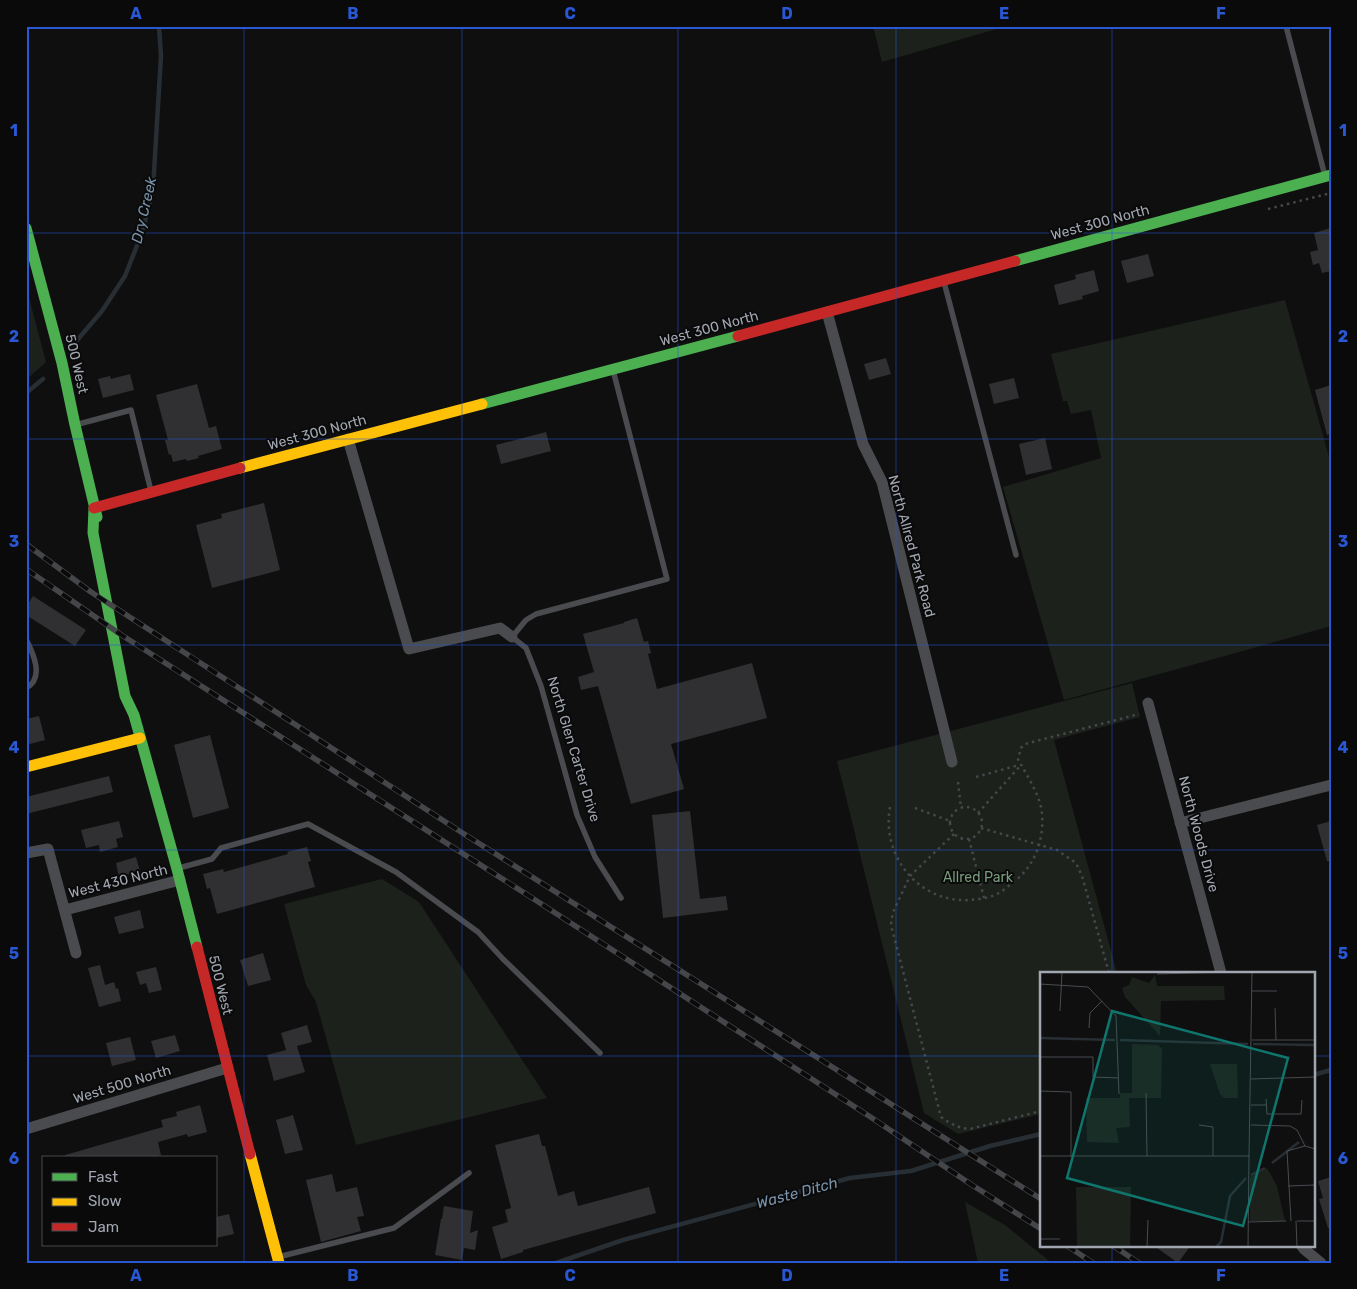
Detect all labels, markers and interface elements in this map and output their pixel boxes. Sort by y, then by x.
text: A [130,4,142,23]
text: B [347,4,359,23]
text: C [564,4,576,23]
text: D [781,4,793,23]
text: E [999,4,1009,23]
text: F [1216,4,1226,23]
text: 1 [10,121,18,140]
text: 1 [1339,121,1347,140]
water label: Dry Creek [128,175,160,245]
street label: West 300 North [1049,201,1151,244]
street label: West 300 North [658,307,760,350]
text: 2 [9,327,19,346]
text: 2 [1338,327,1348,346]
street label: 500 West [61,333,92,396]
street label: West 300 North [266,411,368,454]
street label: North Allred Park Road [884,473,939,619]
text: 3 [9,532,19,551]
text: 3 [1338,532,1348,551]
street label: North Glen Carter Drive [543,674,604,824]
text: 4 [9,738,20,757]
text: 4 [1338,738,1349,757]
street label: North Woods Drive [1175,774,1222,894]
street label: West 430 North [67,861,169,902]
park label: Allred Park [943,869,1014,886]
text: 5 [9,944,19,963]
text: 5 [1338,944,1348,963]
street label: 500 West [205,954,236,1017]
inset map [1040,972,1314,1246]
street label: West 500 North [71,1062,173,1107]
text: 6 [9,1149,19,1168]
text: 6 [1338,1149,1348,1168]
legend [42,1156,218,1246]
text: Fast [88,1168,118,1186]
water label: Waste Ditch [754,1174,840,1212]
text: Slow [88,1192,121,1210]
text: Jam [88,1218,119,1236]
text: A [130,1266,142,1285]
text: B [347,1266,359,1285]
text: C [564,1266,576,1285]
text: D [781,1266,793,1285]
text: E [999,1266,1009,1285]
text: F [1216,1266,1226,1285]

